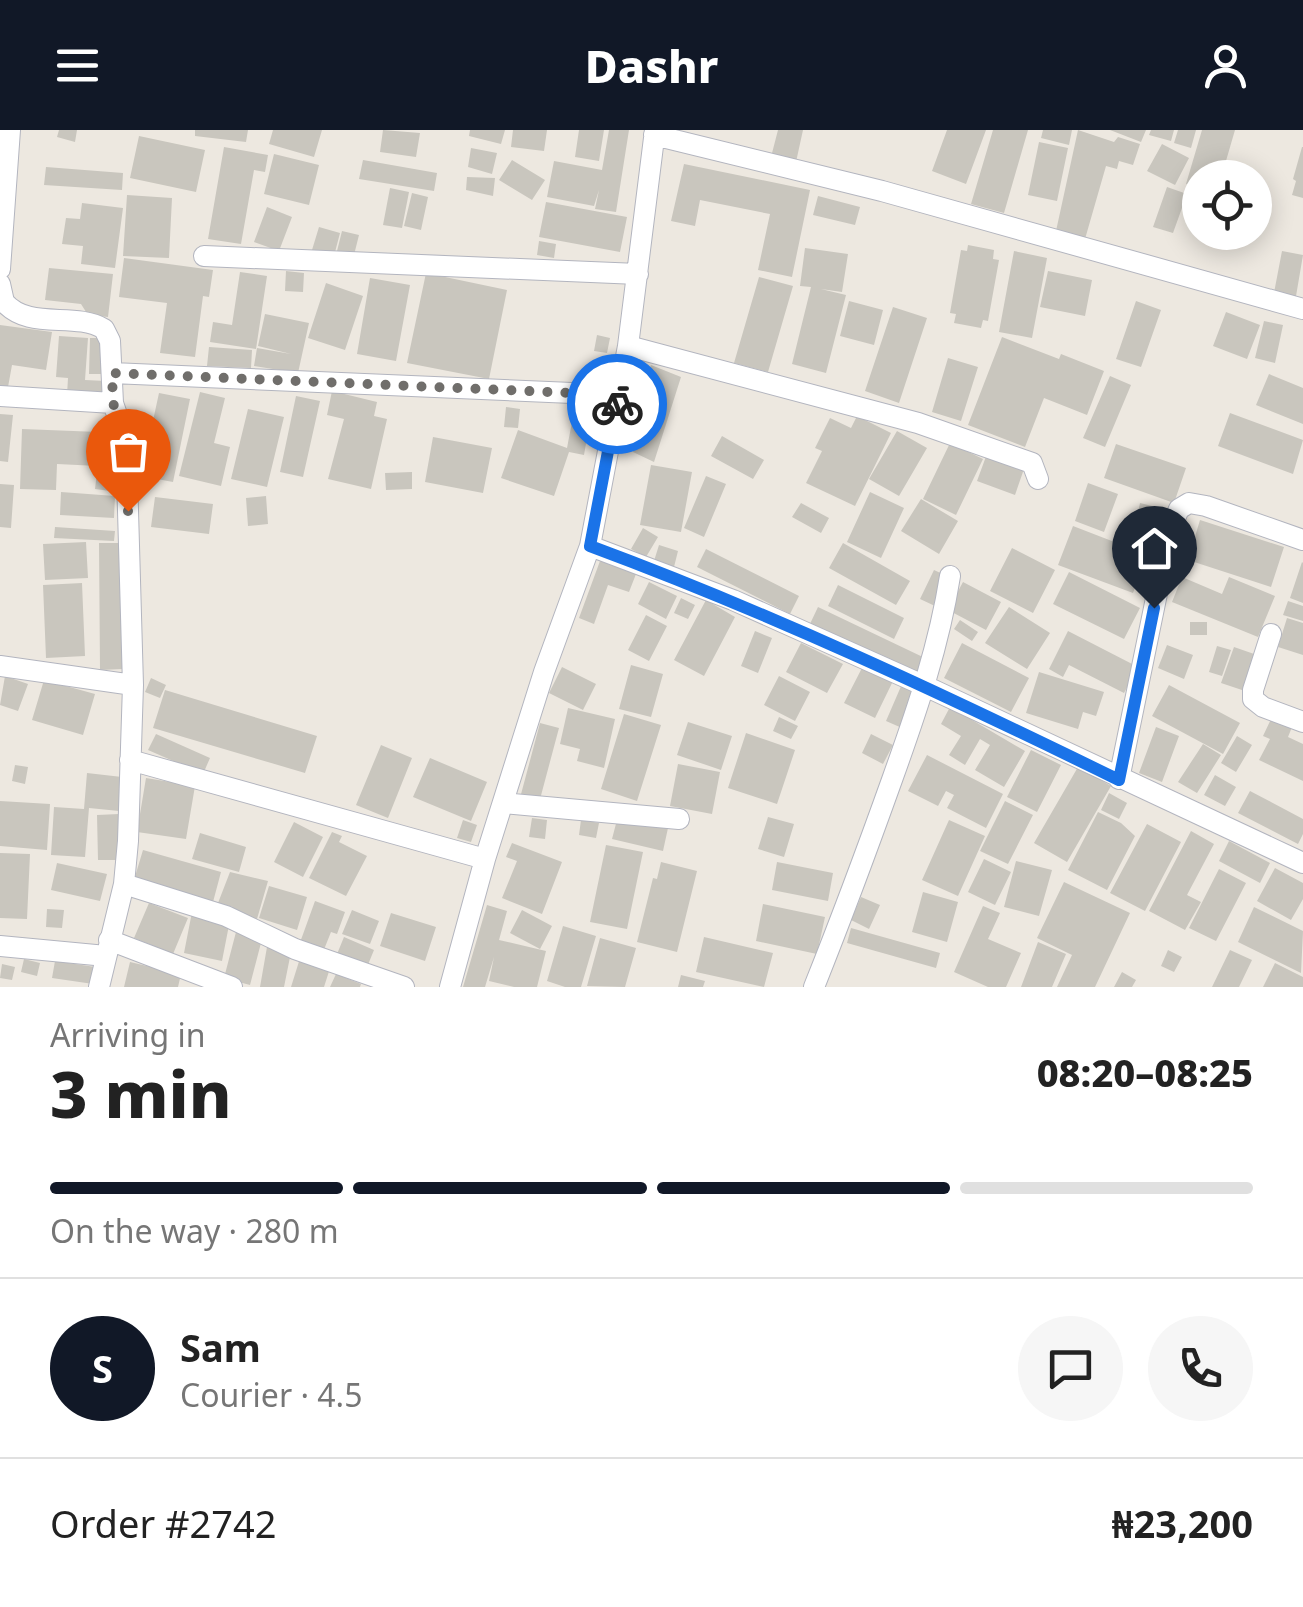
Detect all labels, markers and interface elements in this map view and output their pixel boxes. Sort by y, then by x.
text: Dashr [585,35,718,96]
icon: menu [50,38,105,93]
icon: person [1198,38,1253,93]
map controls [1182,160,1272,250]
button: locate [1182,160,1272,250]
courier [567,354,667,454]
icon: bike [590,377,645,432]
pin [86,409,171,512]
icon: bag [101,424,156,479]
pin [1112,506,1197,609]
icon: home [1127,521,1182,576]
text: Arriving in [50,1013,205,1056]
text: 08:20–08:25 [1037,1046,1253,1098]
text: 3 min [50,1049,232,1137]
text: On the way · 280 m [50,1209,339,1252]
button: chat [1018,1316,1123,1421]
button: phone [1148,1316,1253,1421]
text: Sam [180,1321,261,1373]
text: S [92,1342,113,1394]
text: Courier · 4.5 [180,1373,363,1416]
text: Order #2742 [50,1497,276,1549]
text: ₦23,200 [1112,1497,1253,1549]

